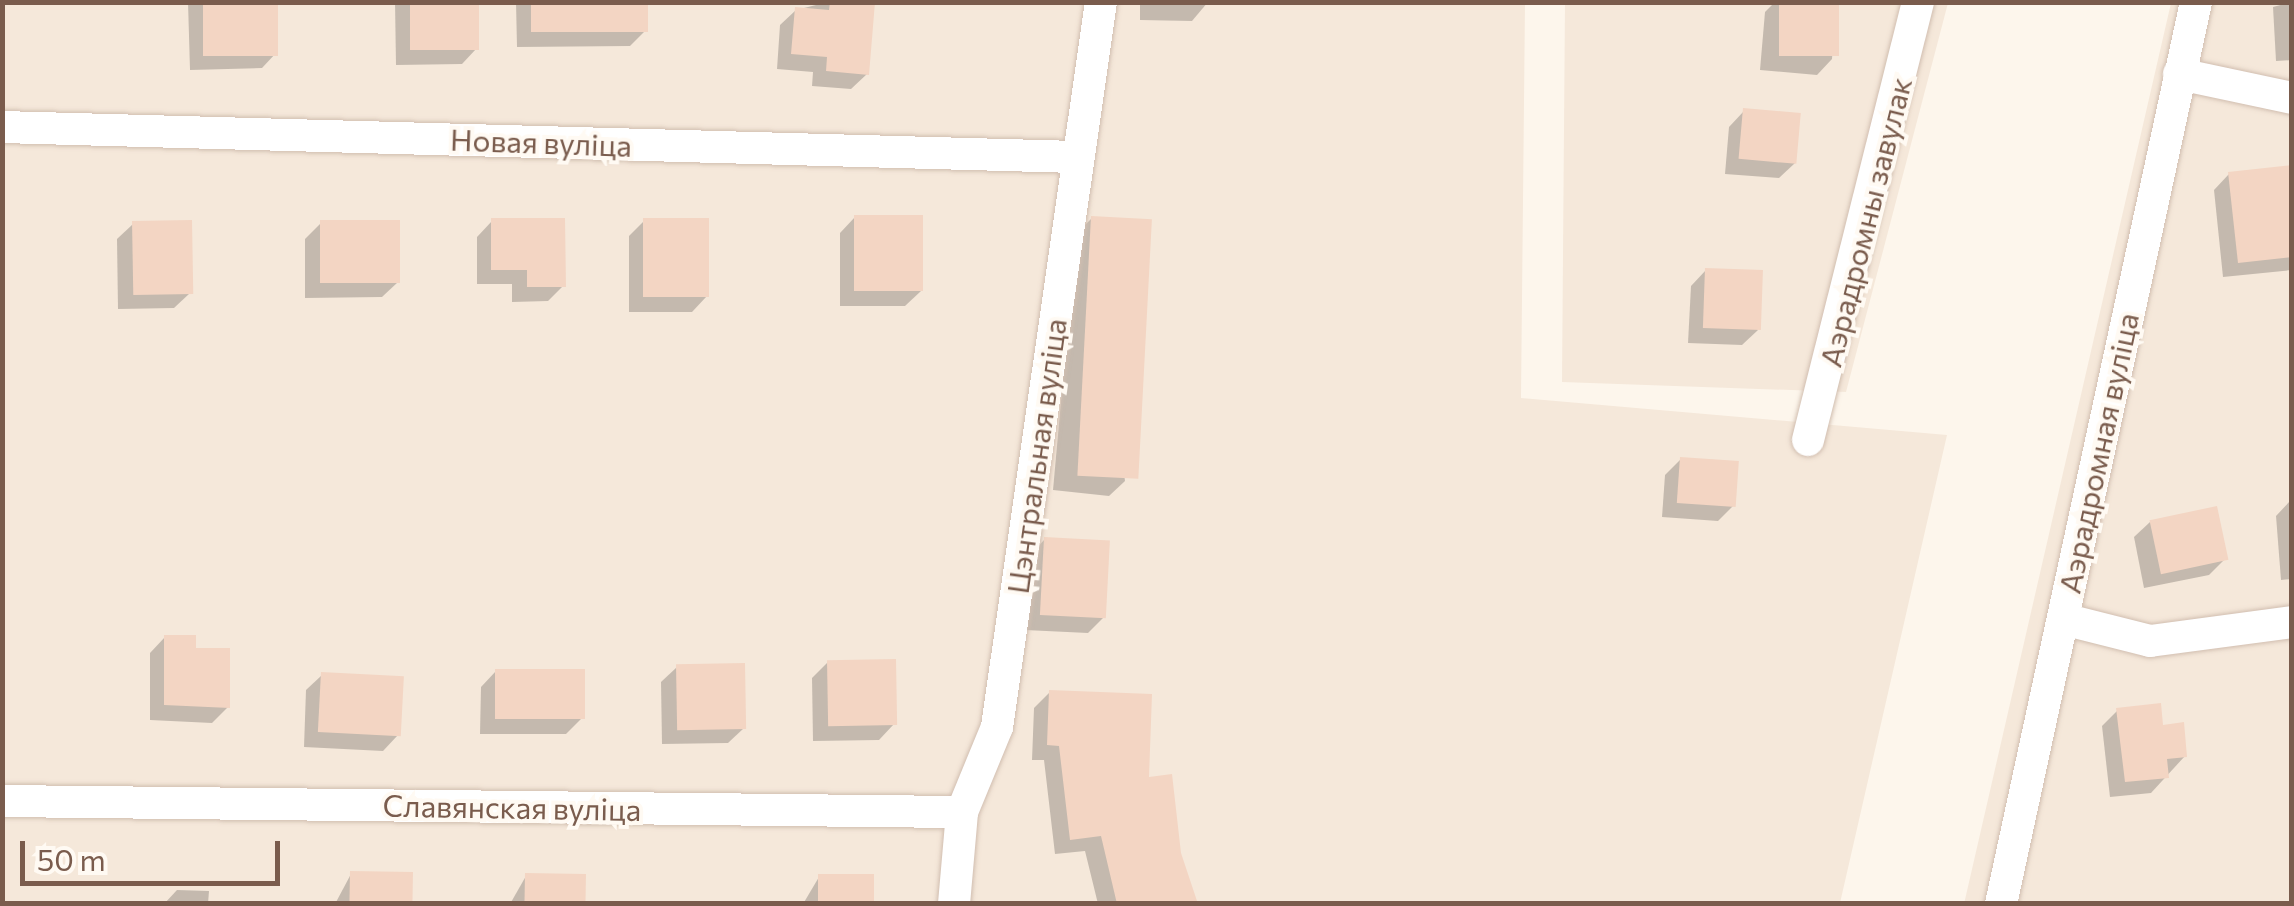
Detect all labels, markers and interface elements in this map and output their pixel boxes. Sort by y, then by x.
street label: Аэрадромны завулак [1812,74,1918,370]
street label: Новая вуліца [450,121,632,163]
street label: Аэрадромная вуліца [2051,310,2145,596]
street label: Цэнтральная вуліца [999,316,1073,596]
street label: Славянская вуліца [382,787,642,827]
scale bar [25,821,285,883]
text: 50 m [37,840,106,877]

